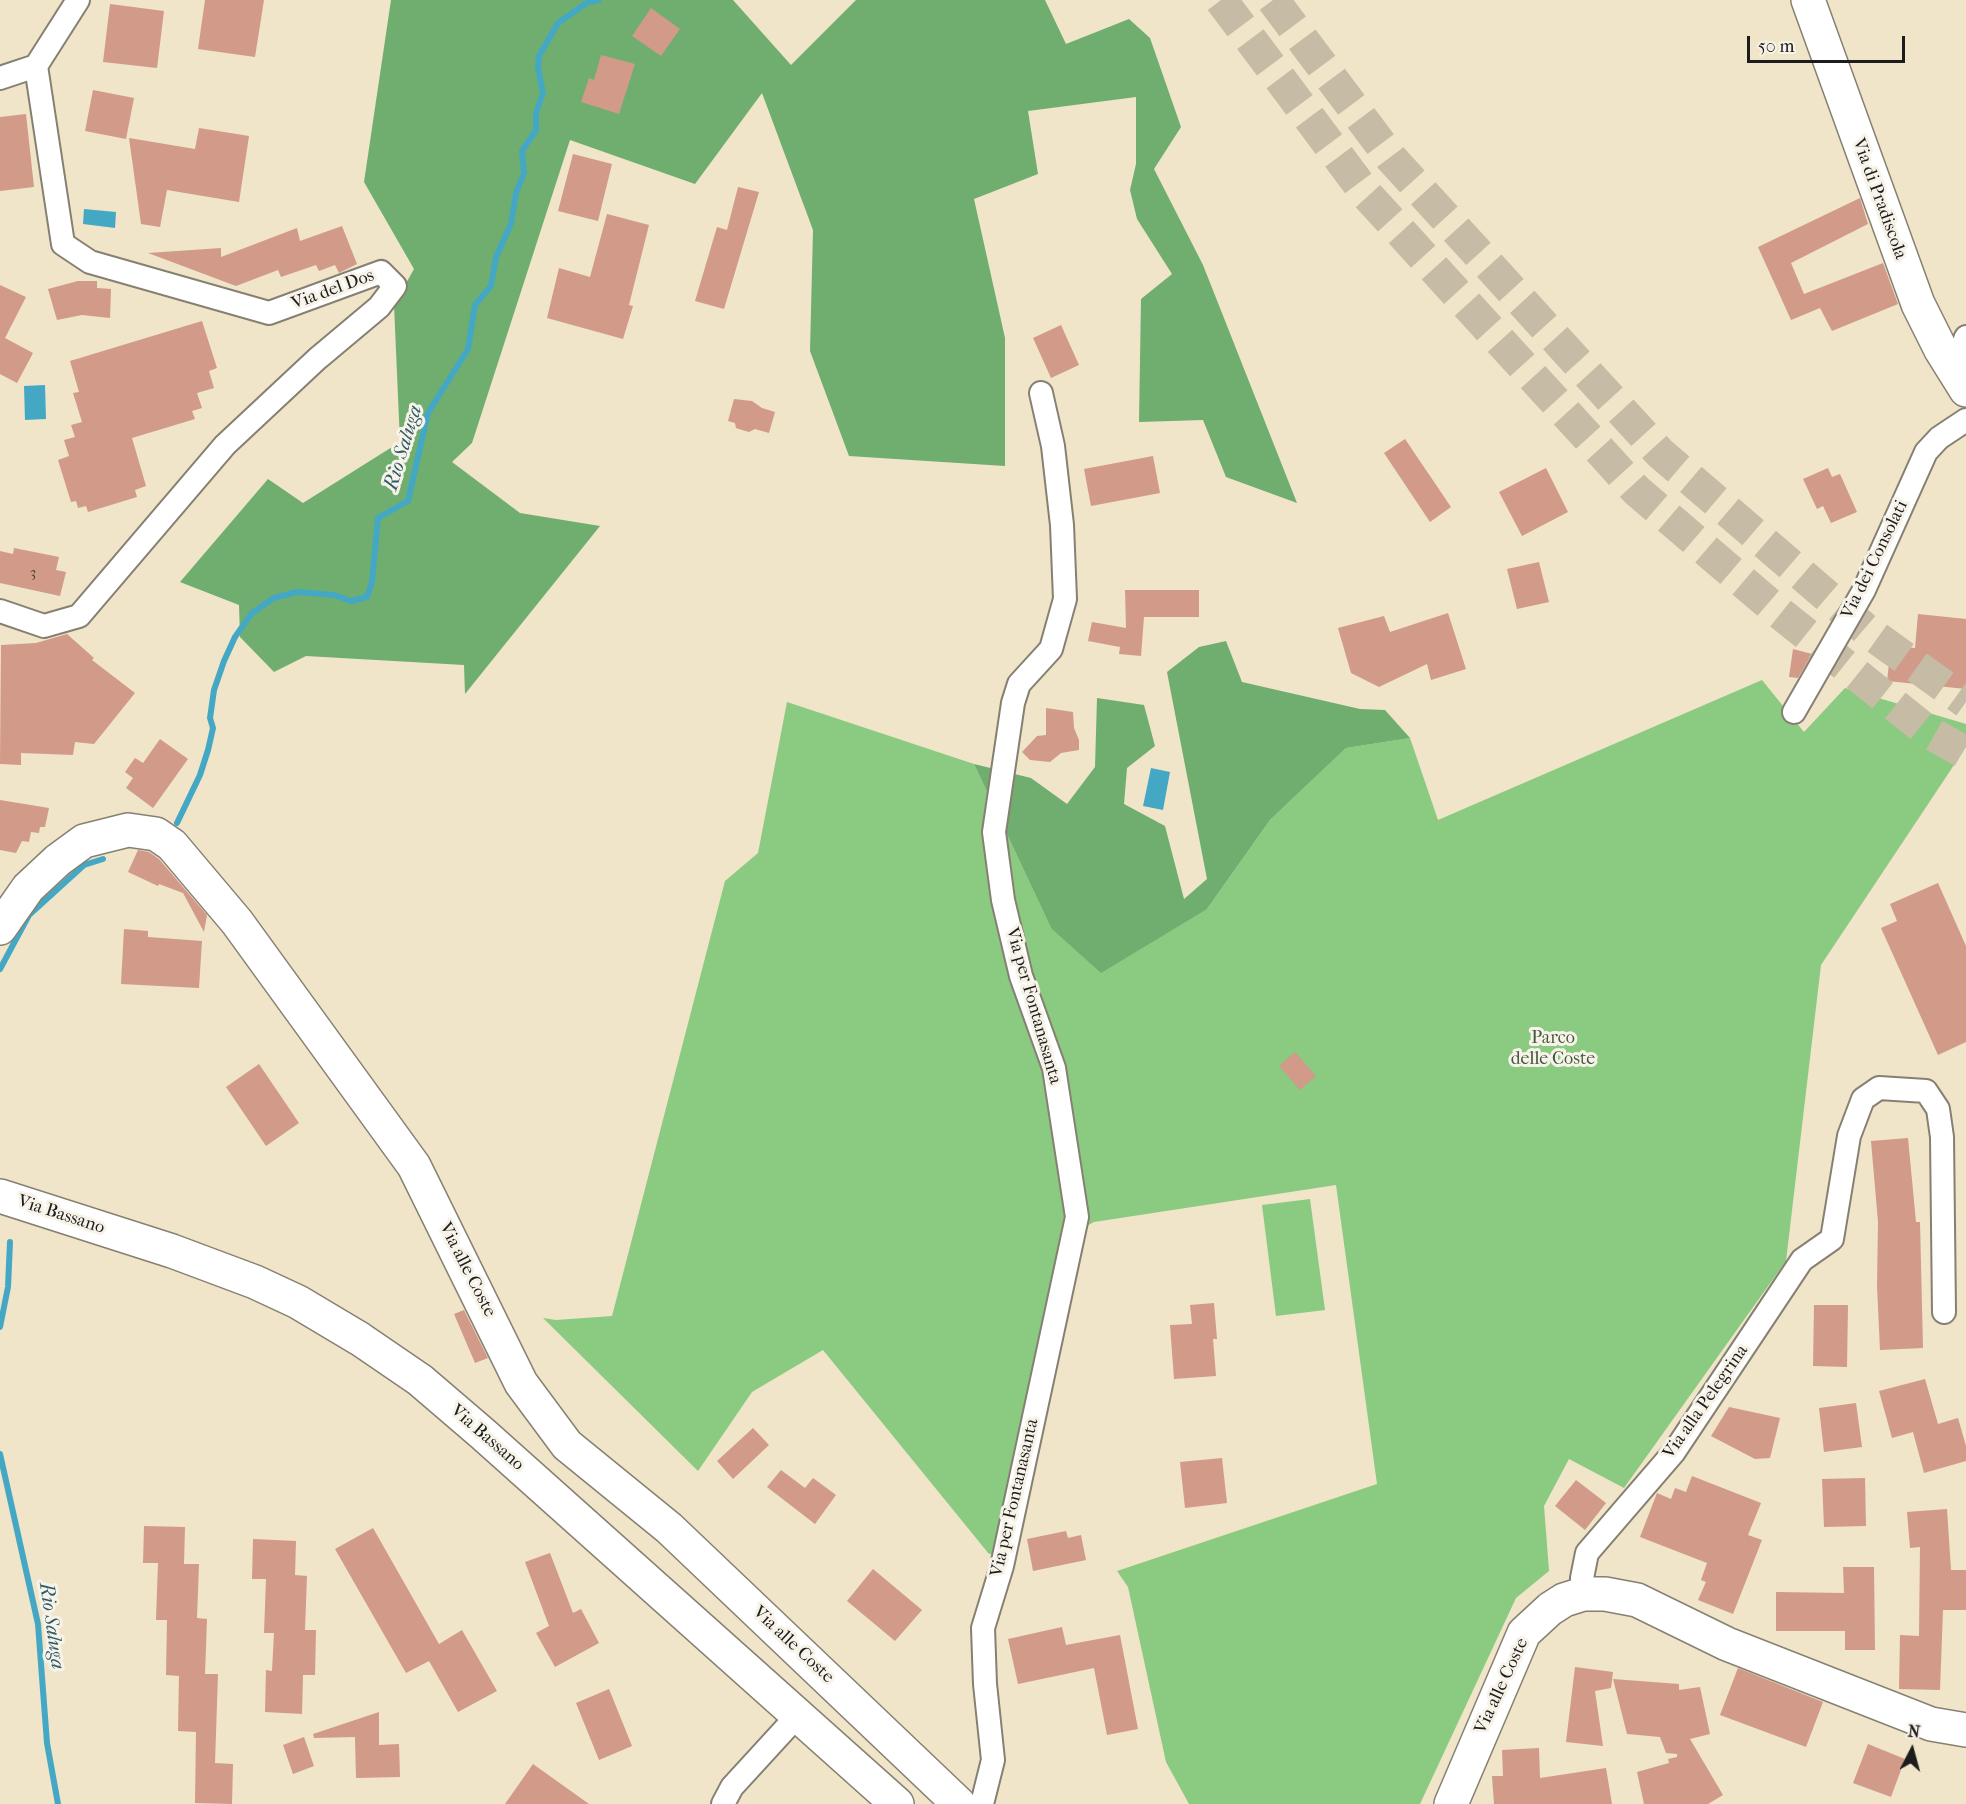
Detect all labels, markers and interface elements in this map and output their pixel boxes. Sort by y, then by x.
scale bar [1750,24,1908,62]
text: 50 m [1758,36,1794,57]
street label: Via di Pradiscola [1847,136,1911,262]
street label: Via del Dos [289,265,377,315]
water label: Rio Saluga [380,403,428,493]
street label: Via dei Consolati [1837,497,1913,623]
house number: 3 [30,564,36,582]
street label: Via per Fontanasanta [1000,925,1066,1087]
park label: Parco delle Coste [1511,1028,1595,1070]
street label: Via Bassano [15,1191,107,1239]
street label: Via alle Coste [434,1219,500,1321]
street label: Via alla Pelegrina [1659,1341,1753,1463]
street label: Via Bassano [446,1400,528,1476]
street label: Via per Fontanasanta [986,1417,1044,1579]
water label: Rio Saluga [33,1581,69,1671]
street label: Via alle Coste [748,1602,838,1688]
street label: Via alle Coste [1470,1635,1534,1737]
north arrow [1882,1720,1942,1780]
text: N [1907,1722,1921,1742]

